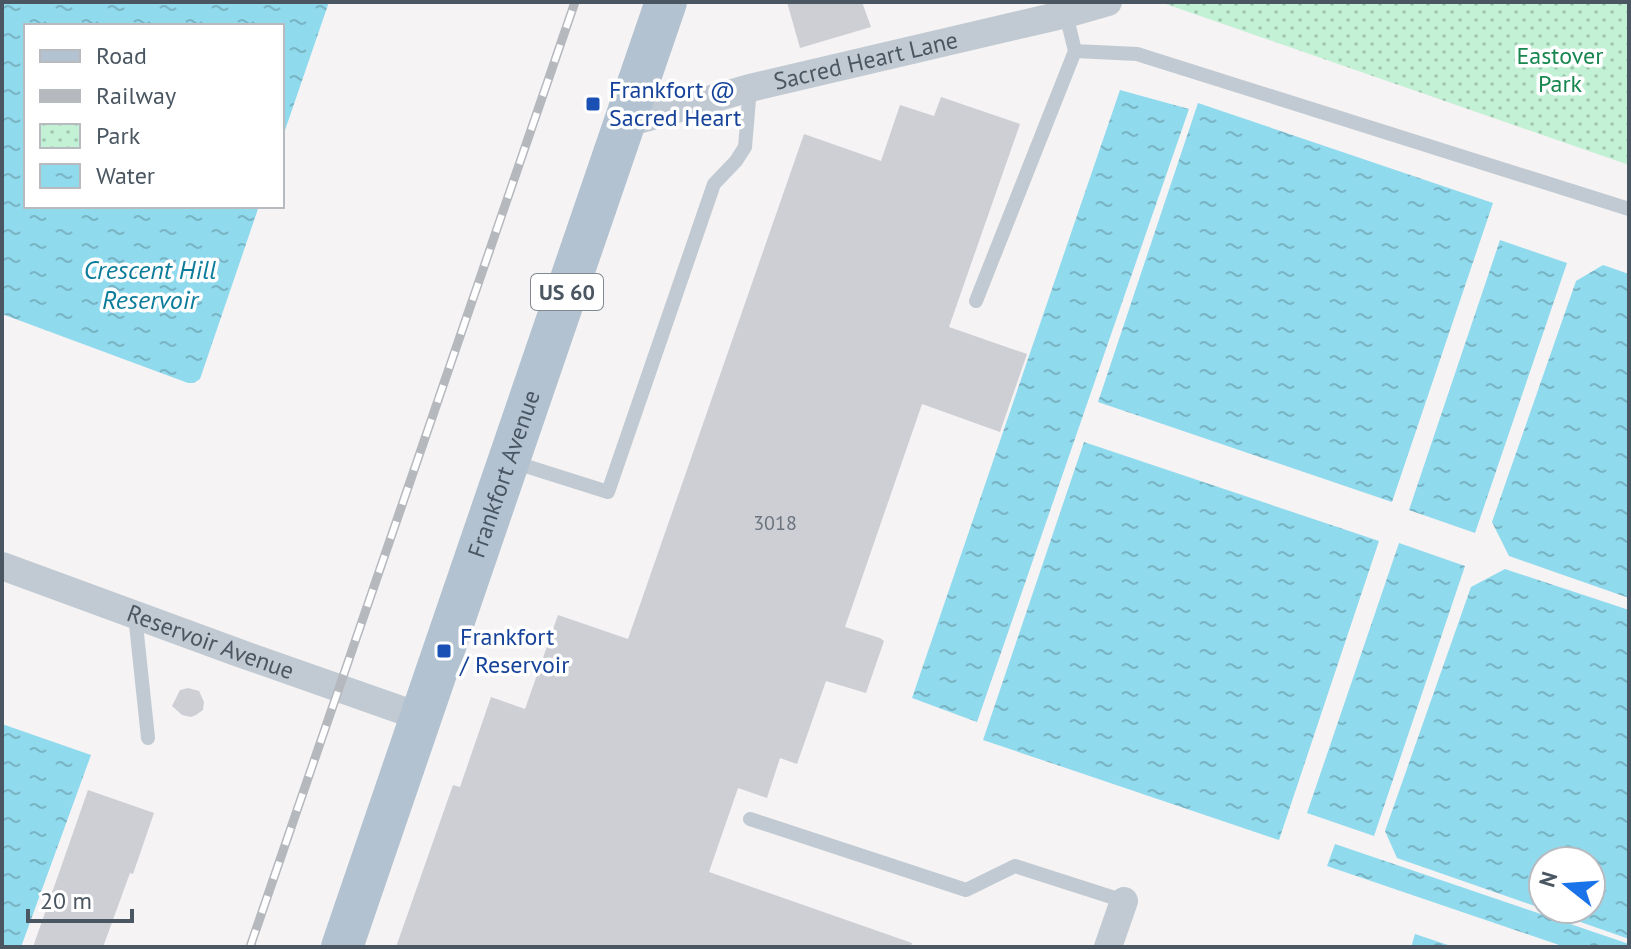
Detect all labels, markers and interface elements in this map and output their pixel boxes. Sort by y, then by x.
legend [24,24,284,208]
street label: Sacred Heart Lane [771,24,961,97]
text: Road [96,40,147,71]
park label: Eastover Park [1517,40,1603,99]
place label: Frankfort @ Sacred Heart [609,74,741,133]
text: Railway [96,80,176,111]
marker: Frankfort @ Sacred Heart [584,95,602,113]
text: Park [96,120,141,151]
text: Water [96,160,155,191]
water label: Crescent Hill Reservoir [84,253,216,316]
road number: US 60 [531,274,603,310]
street label: Frankfort Avenue [461,386,547,562]
house number: 3018 [753,510,797,536]
street label: Reservoir Avenue [123,597,298,686]
place label: Frankfort / Reservoir [459,621,569,680]
marker: Frankfort / Reservoir [435,642,453,660]
north arrow [1527,845,1607,925]
text: N [1532,868,1563,890]
scale bar [28,873,132,923]
text: 20 m [40,885,92,916]

